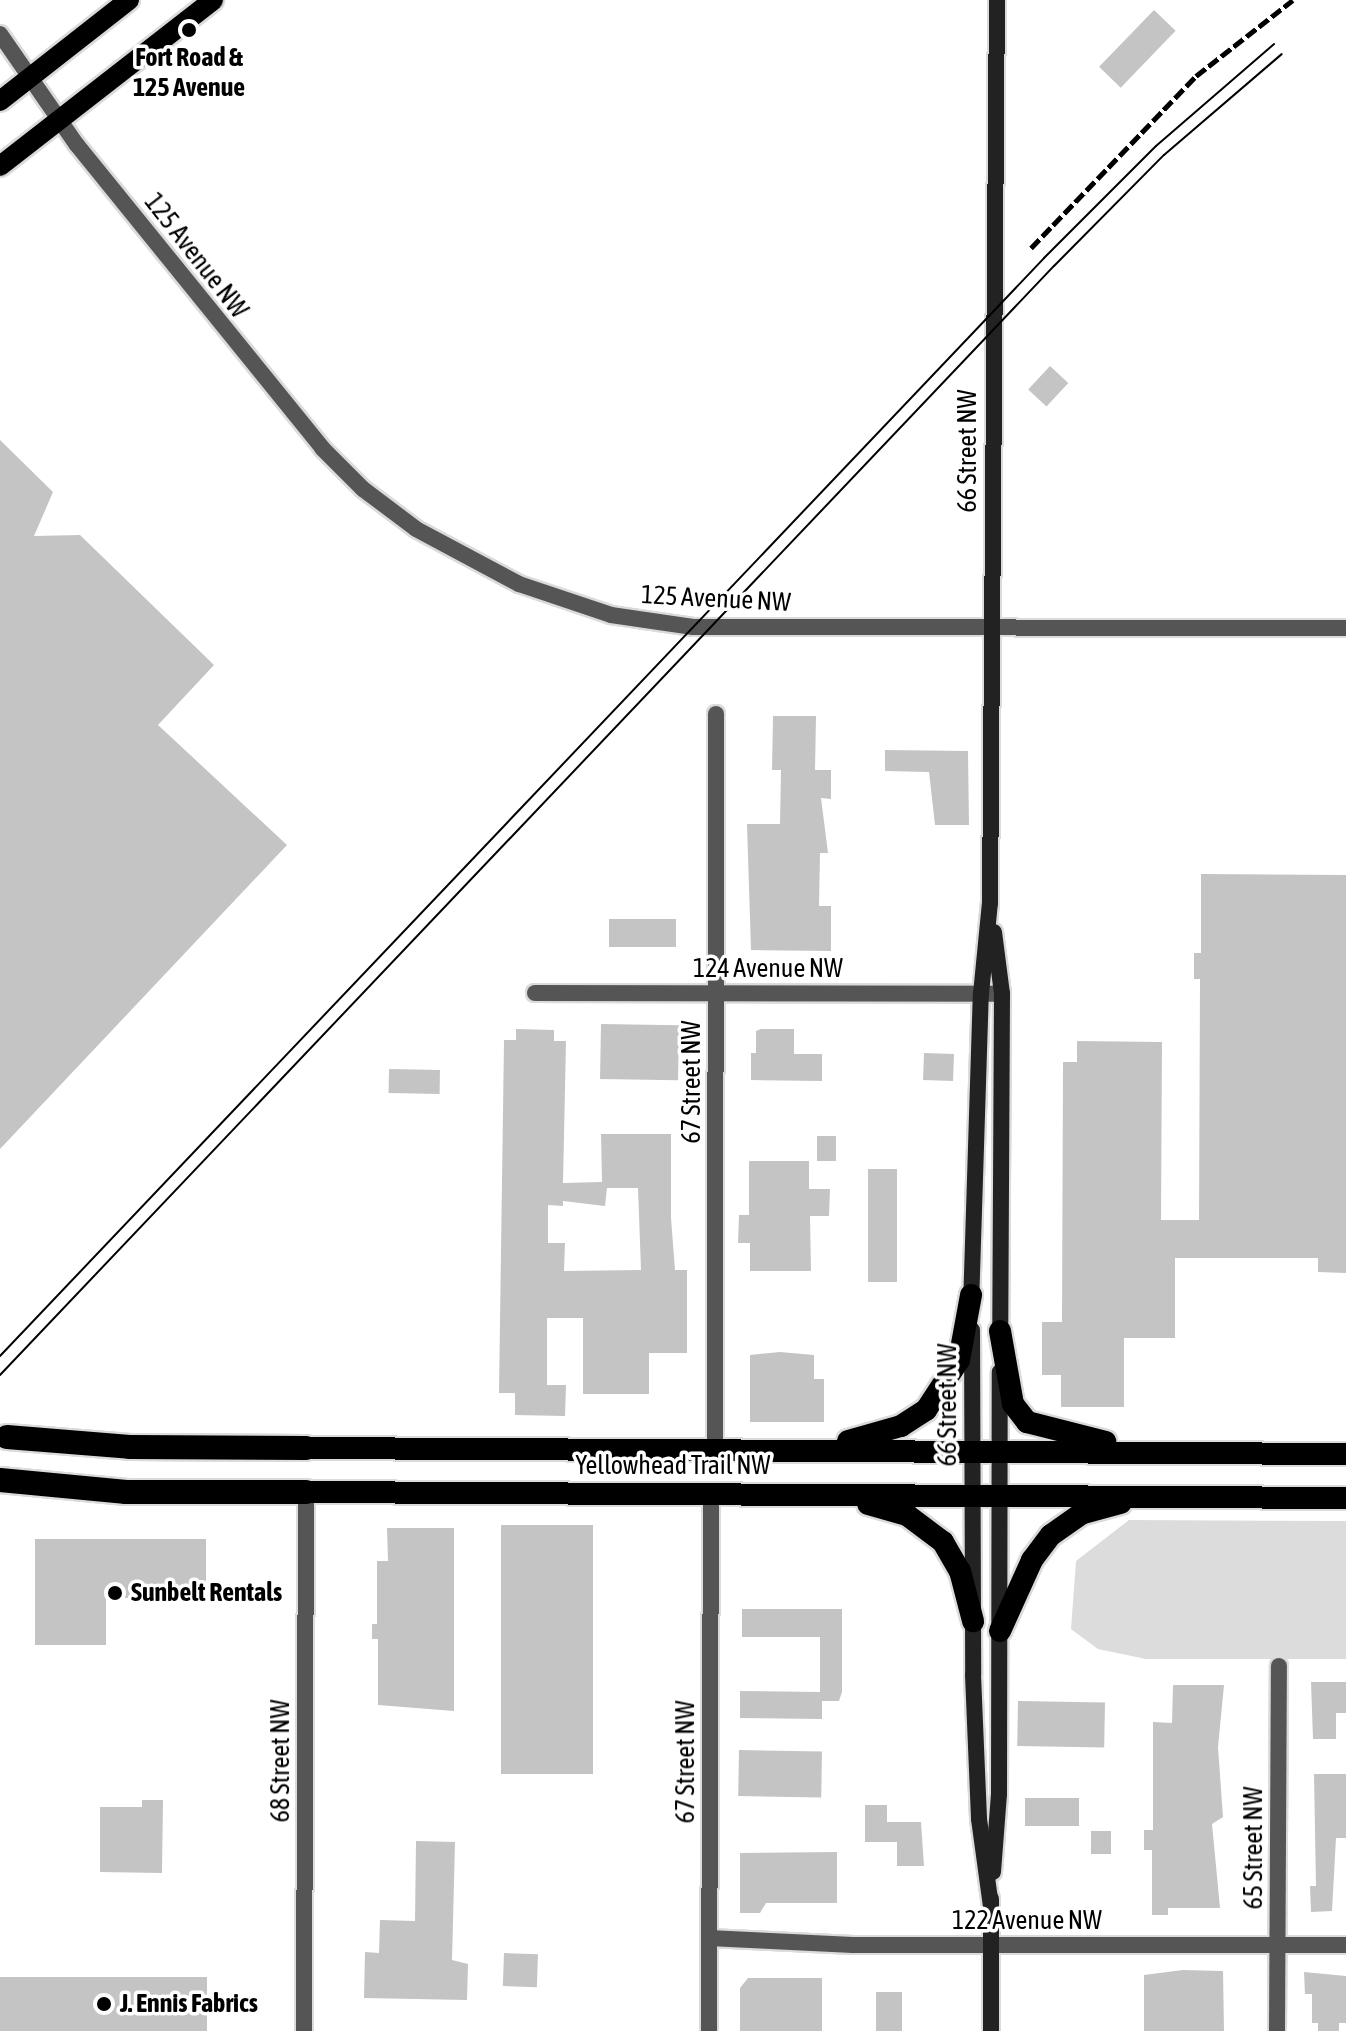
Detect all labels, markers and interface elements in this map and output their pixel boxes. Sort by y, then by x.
marker: Fort Road & 125 Avenue [180,21,198,39]
place label: Fort Road & 125 Avenue [133,42,245,104]
street label: 125 Avenue NW [138,187,254,325]
street label: 66 Street NW [952,390,984,512]
street label: 125 Avenue NW [640,579,792,619]
street label: 124 Avenue NW [693,953,843,985]
street label: 67 Street NW [676,1021,708,1143]
street label: 66 Street NW [932,1344,964,1466]
street label: Yellowhead Trail NW [576,1450,770,1482]
place label: Sunbelt Rentals [131,1577,282,1609]
marker: Sunbelt Rentals [106,1584,124,1602]
street label: 68 Street NW [265,1700,297,1822]
street label: 67 Street NW [670,1701,702,1823]
street label: 65 Street NW [1238,1787,1270,1909]
street label: 122 Avenue NW [952,1905,1102,1937]
place label: J. Ennis Fabrics [120,1988,258,2020]
marker: J. Ennis Fabrics [95,1995,113,2013]

